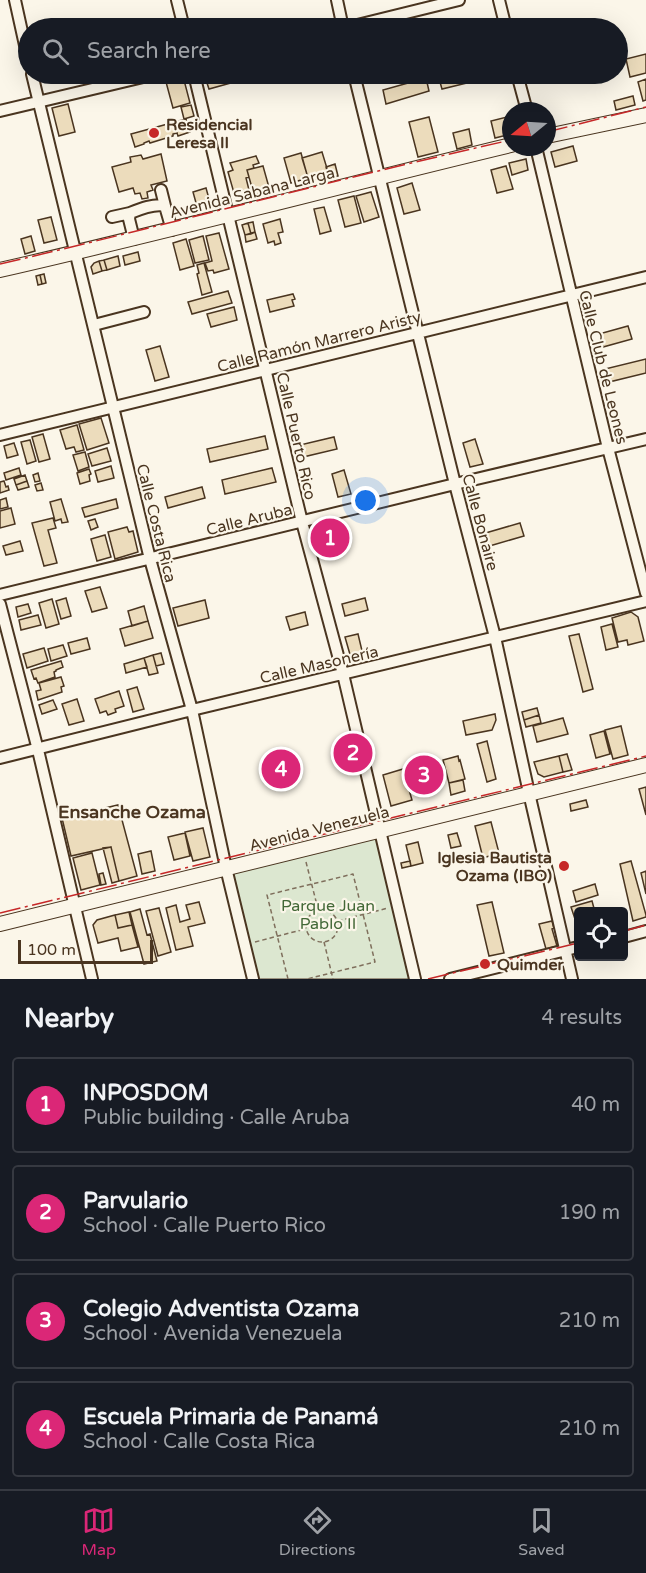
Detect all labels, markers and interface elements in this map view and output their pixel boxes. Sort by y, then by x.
search box [18,18,628,84]
icon: search [39,35,72,68]
text: Search here [87,38,211,64]
north arrow [502,102,556,156]
place label: Residencial Leresa II [166,115,253,153]
marker: Residencial Leresa II [147,126,161,140]
street label: Avenida Sabana Larga [167,163,337,223]
street label: Calle Club de Leones [574,288,632,446]
street label: Calle Ramón Marrero Aristy [215,307,424,377]
street label: Calle Puerto Rico [272,370,320,502]
street label: Calle Costa Rica [132,462,180,585]
street label: Calle Bonaire [457,472,503,573]
your location [351,486,380,515]
street label: Calle Aruba [204,500,294,540]
pin: 1 [310,516,350,560]
street label: Calle Masonería [258,642,380,688]
pin: 2 [334,730,372,776]
pin: 4 [262,746,300,792]
pin: 3 [404,752,444,798]
district label: Ensanche Ozama [58,801,206,823]
street label: Avenida Venezuela [247,802,391,856]
place label: Iglesia Bautista Ozama (IBO) [437,848,552,886]
marker: Iglesia Bautista Ozama (IBO) [557,859,571,873]
park label: Parque Juan Pablo II [281,896,375,934]
map controls [574,907,628,961]
button: locate [574,907,628,961]
scale bar [18,937,153,965]
text: 100 m [27,940,76,960]
place label: Quimder [497,955,564,975]
marker: Quimder [478,957,492,971]
text: Nearby [24,1003,114,1034]
text: 4 results [542,1006,622,1030]
text: INPOSDOM [83,1080,209,1106]
text: 1 [39,1093,52,1117]
text: 40 m [571,1093,620,1117]
text: Public building · Calle Aruba [83,1106,350,1130]
text: Parvulario [83,1188,188,1214]
text: 2 [39,1201,52,1225]
text: 190 m [559,1201,620,1225]
text: School · Calle Puerto Rico [83,1214,326,1238]
text: Colegio Adventista Ozama [83,1296,359,1322]
text: 3 [39,1309,52,1333]
text: 210 m [559,1309,620,1333]
text: School · Avenida Venezuela [83,1322,343,1346]
text: Escuela Primaria de Panamá [83,1404,379,1430]
text: 4 [39,1417,52,1441]
text: 210 m [559,1417,620,1441]
text: School · Calle Costa Rica [83,1430,315,1454]
tab: Map [81,1504,116,1560]
tab: Directions [279,1504,355,1560]
tab: Saved [518,1504,565,1560]

